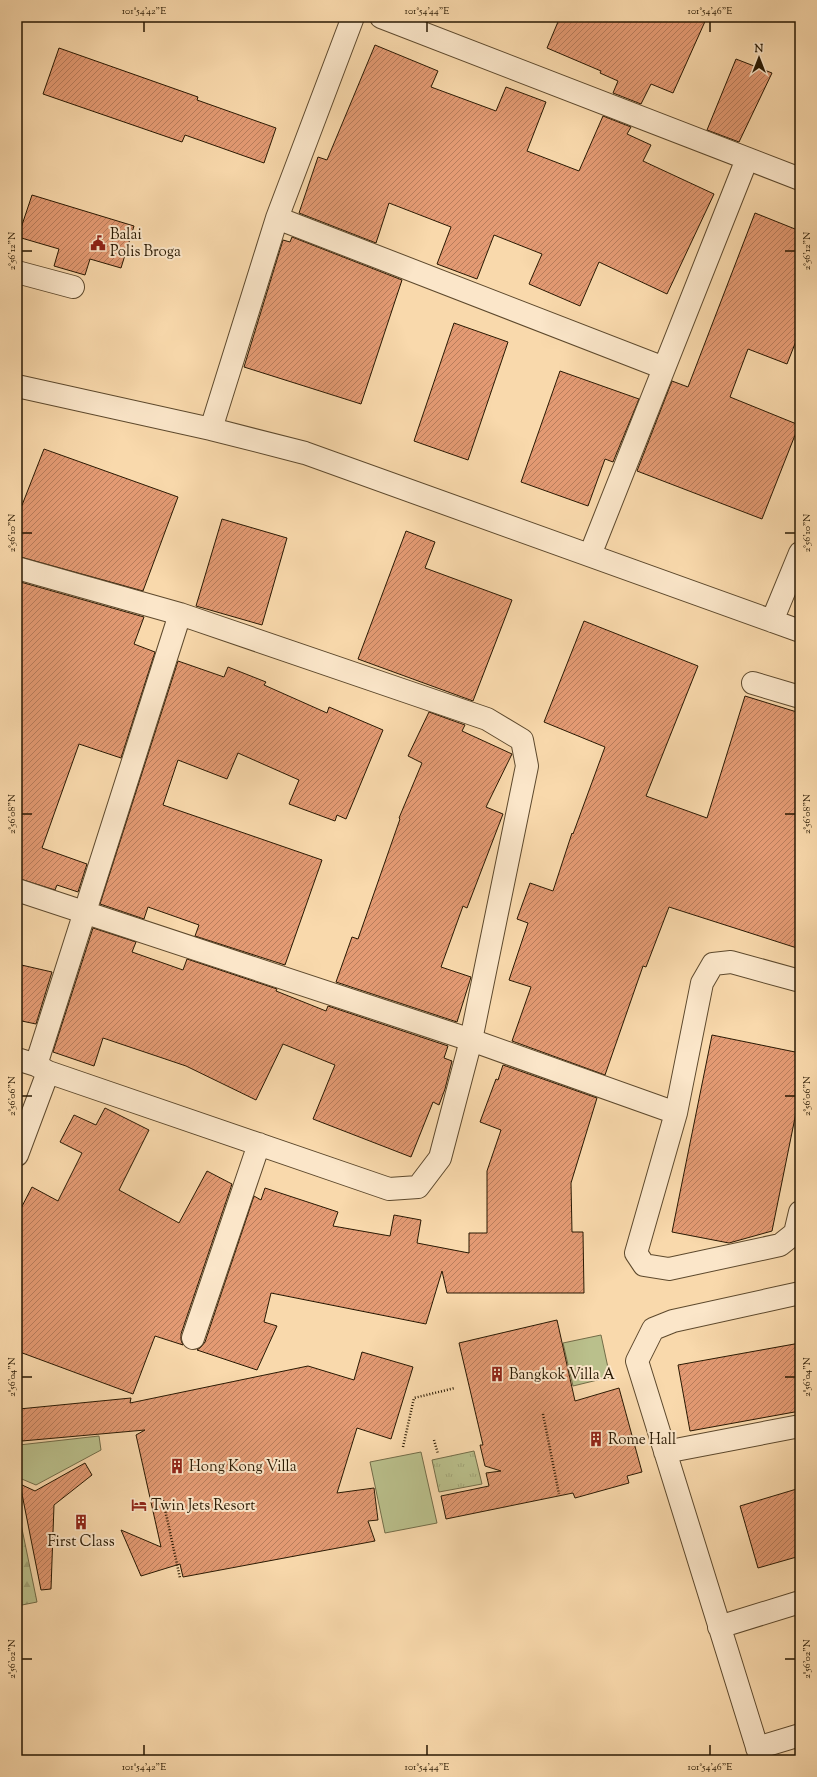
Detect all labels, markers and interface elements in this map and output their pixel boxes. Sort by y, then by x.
text: 101°54'42"E [122,4,166,19]
text: 101°54'44"E [405,4,449,19]
text: 101°54'46"E [688,4,732,19]
north arrow [739,38,779,78]
text: N [754,41,764,57]
place label: Balai Polis Broga [110,225,181,263]
text: 2°56'12"N [5,232,20,270]
text: 2°56'12"N [800,232,815,270]
public building icon: Balai Polis Broga [89,234,107,252]
text: 2°56'10"N [5,514,20,552]
text: 2°56'10"N [800,514,815,552]
text: 2°56'08"N [5,794,20,834]
text: 2°56'08"N [800,794,815,834]
text: 2°56'06"N [5,1076,20,1116]
text: 2°56'06"N [800,1076,815,1116]
text: 2°56'04"N [5,1357,20,1397]
text: 2°56'04"N [800,1357,815,1397]
building icon: Bangkok Villa A [488,1365,506,1383]
place label: Bangkok Villa A [509,1365,615,1386]
building icon: Rome Hall [587,1430,605,1448]
place label: Rome Hall [608,1430,676,1451]
building icon: Hong Kong Villa [168,1457,186,1475]
place label: Hong Kong Villa [189,1457,297,1478]
hotel icon: Twin Jets Resort [130,1496,148,1514]
place label: Twin Jets Resort [151,1496,255,1517]
building icon: First Class [72,1513,90,1531]
place label: First Class [47,1532,115,1553]
text: 2°56'02"N [5,1639,20,1679]
text: 2°56'02"N [800,1639,815,1679]
text: 101°54'42"E [122,1760,166,1775]
text: 101°54'44"E [405,1760,449,1775]
text: 101°54'46"E [688,1760,732,1775]

